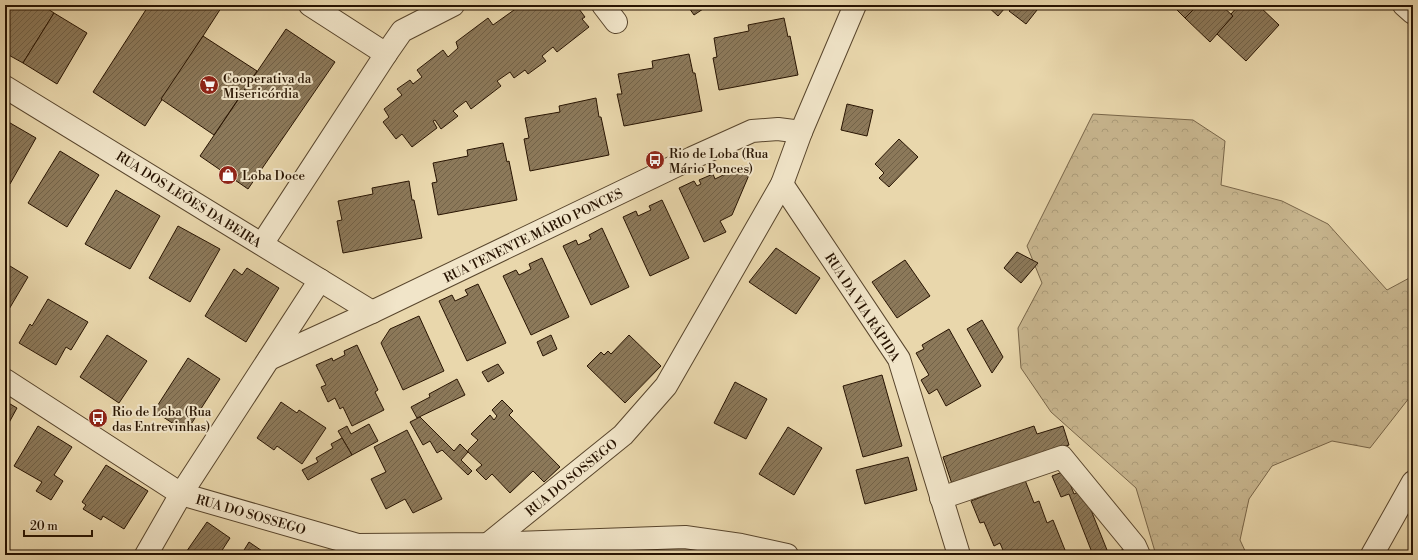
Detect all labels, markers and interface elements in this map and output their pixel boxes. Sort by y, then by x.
place label: Cooperativa da Misericórdia [223,71,312,102]
supermarket icon: Cooperativa da Misericórdia [198,74,220,96]
place label: Rio de Loba (Rua Mário Ponces) [669,146,769,177]
street label: RUA DOS LEÕES DA BEIRA [113,148,266,252]
bus stop icon: Rio de Loba (Rua Mário Ponces) [644,149,666,171]
shop icon: Loba Doce [217,164,239,186]
place label: Loba Doce [242,168,306,184]
street label: RUA TENENTE MÁRIO PONCES [441,184,626,286]
street label: RUA DA VIA RÁPIDA [821,250,905,366]
place label: Rio de Loba (Rua das Entrevinhas) [112,404,212,435]
bus stop icon: Rio de Loba (Rua das Entrevinhas) [87,407,109,429]
street label: RUA DO SOSSEGO [522,436,621,520]
street label: RUA DO SOSSEGO [194,492,308,538]
scale bar [24,512,92,538]
text: 20 m [30,519,58,534]

